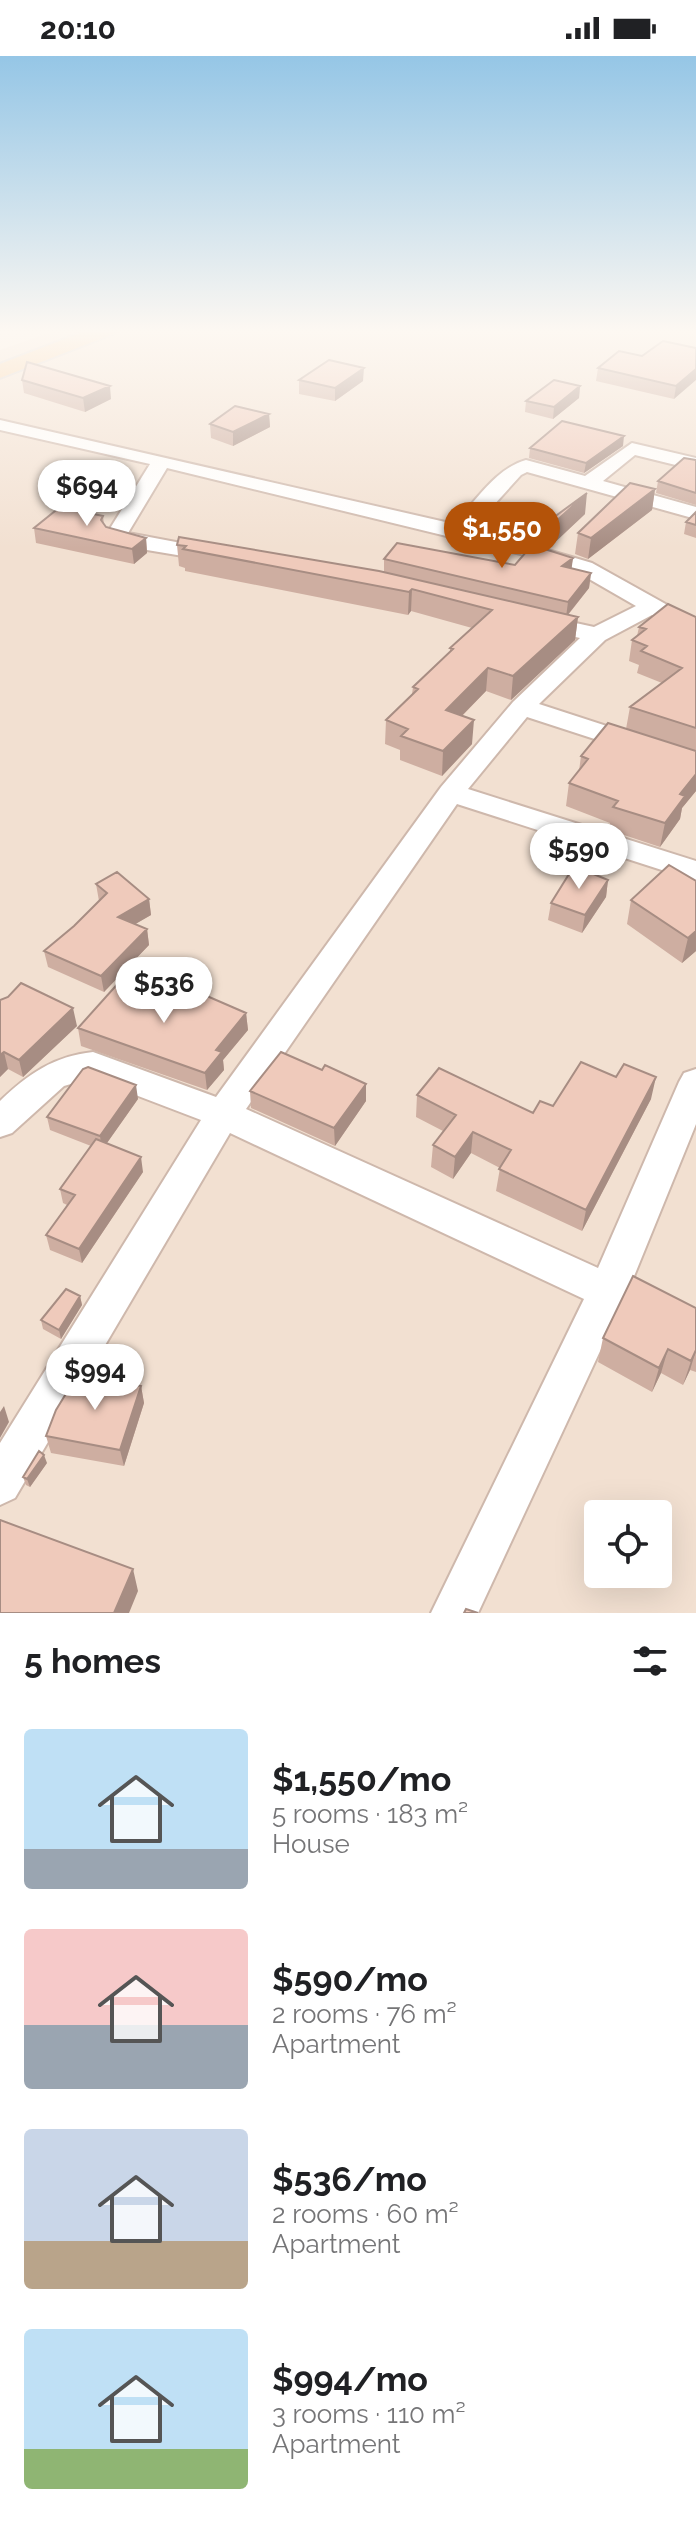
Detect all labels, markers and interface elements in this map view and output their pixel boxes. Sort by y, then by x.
text: 20:10 [40,11,116,46]
pin: $694 [40,460,134,528]
text: $694 [56,471,118,501]
pin: $1,550 [437,502,567,570]
text: $1,550 [462,513,542,543]
pin: $590 [532,823,626,891]
text: $590 [548,834,610,864]
pin: $536 [117,957,211,1025]
text: $536 [133,968,195,998]
pin: $994 [48,1344,142,1412]
text: $994 [64,1355,126,1385]
map controls [584,1500,672,1588]
button: locate [584,1500,672,1588]
icon: filters [628,1639,672,1683]
text: 5 homes [24,1641,161,1681]
text: $1,550/mo [272,1759,451,1799]
icon: home [88,1761,184,1857]
text: 5 rooms · 183 m² [272,1799,468,1829]
text: House [272,1829,350,1859]
text: $590/mo [272,1959,428,1999]
icon: home [88,1961,184,2057]
text: 2 rooms · 76 m² [272,1999,457,2029]
text: Apartment [272,2029,401,2059]
text: $536/mo [272,2159,427,2199]
icon: home [88,2161,184,2257]
text: 2 rooms · 60 m² [272,2199,459,2229]
text: Apartment [272,2229,401,2259]
text: $994/mo [272,2359,428,2399]
icon: home [88,2361,184,2457]
text: 3 rooms · 110 m² [272,2399,466,2429]
text: Apartment [272,2429,401,2459]

